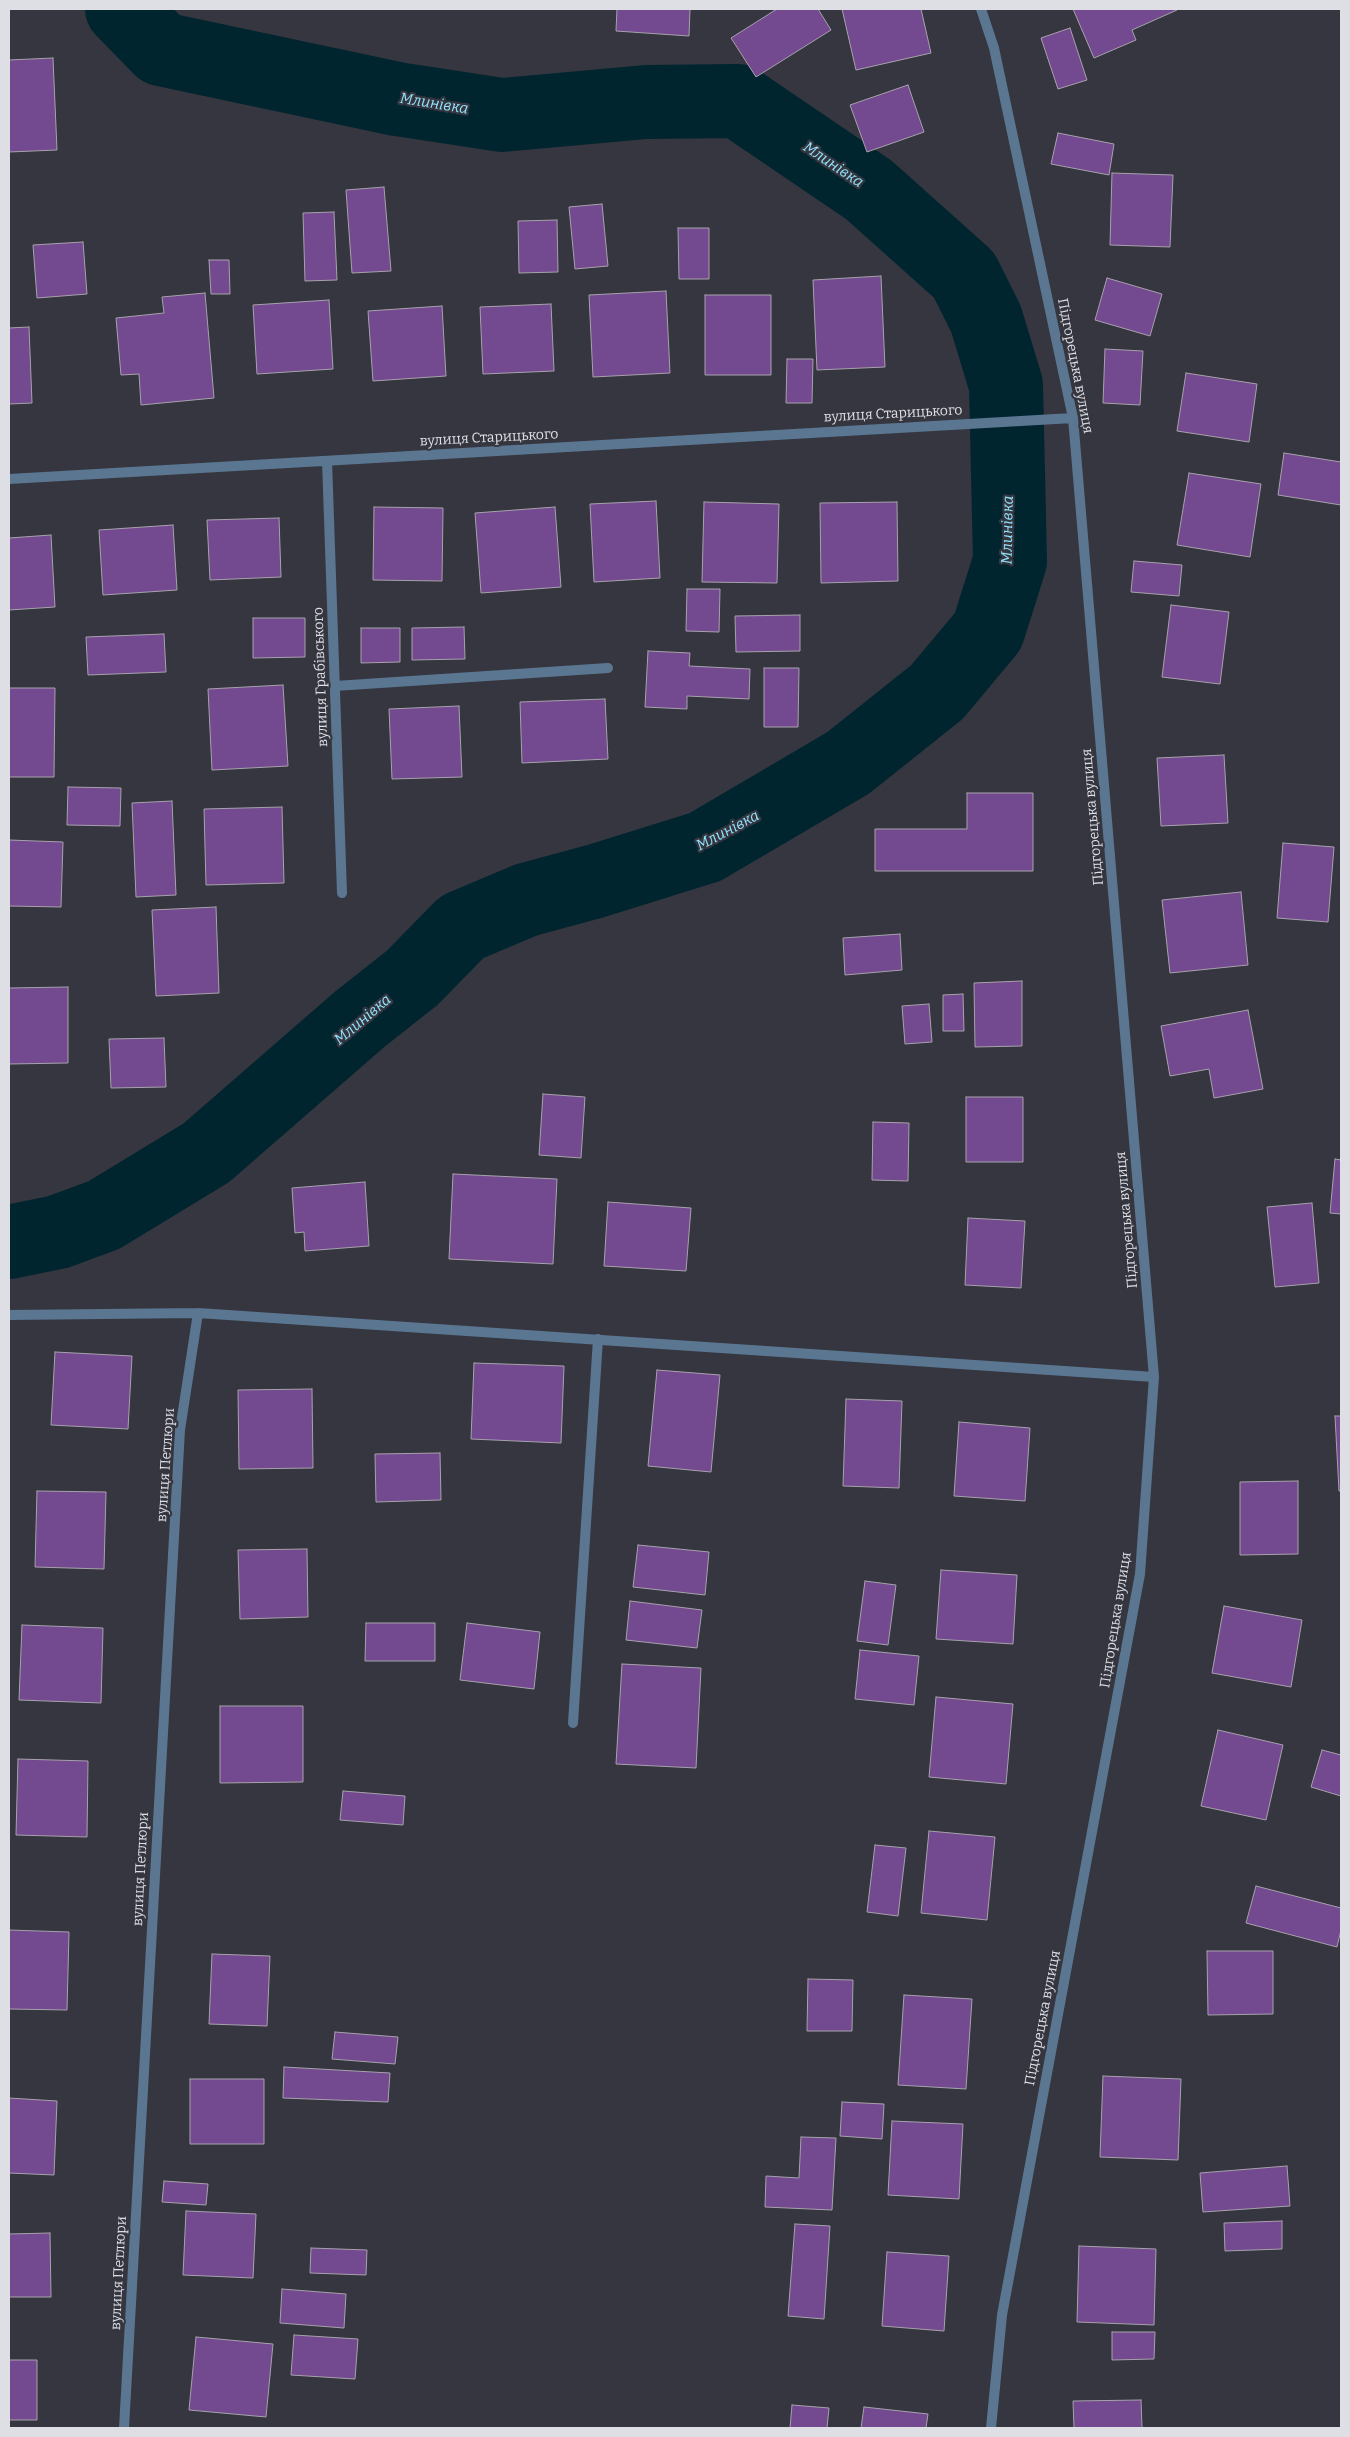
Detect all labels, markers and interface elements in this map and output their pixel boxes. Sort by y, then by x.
water label: Млинівка [399,90,469,118]
water label: Млинівка [799,138,867,192]
street label: Підгорецька вулиця [1054,297,1096,435]
street label: вулиця Старицького [823,402,963,426]
street label: вулиця Старицького [419,426,559,450]
water label: Млинівка [998,495,1018,565]
street label: вулиця Грабівського [310,607,332,747]
street label: Підгорецька вулиця [1079,748,1107,886]
water label: Млинівка [693,807,763,855]
water label: Млинівка [331,991,395,1049]
street label: Підгорецька вулиця [1113,1151,1141,1289]
street label: вулиця Петлюри [154,1407,178,1523]
street label: Підгорецька вулиця [1097,1551,1135,1689]
street label: вулиця Петлюри [130,1812,152,1926]
street label: Підгорецька вулиця [1022,1949,1064,2087]
street label: вулиця Петлюри [108,2216,130,2330]

